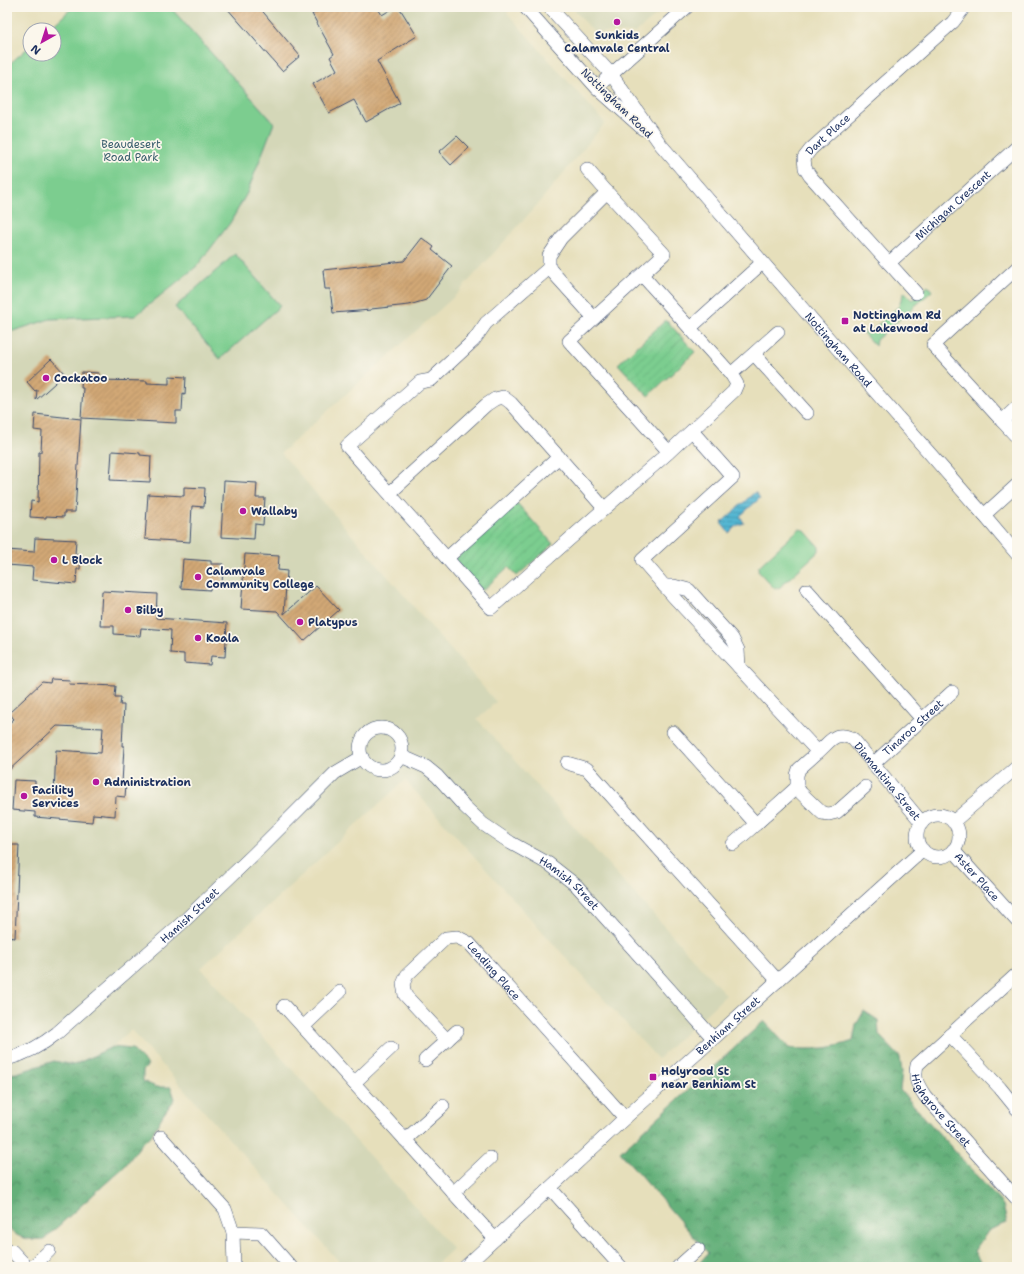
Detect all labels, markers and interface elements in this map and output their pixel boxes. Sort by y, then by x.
marker: Sunkids Calamvale Central [612,17,622,27]
north arrow [22,22,62,62]
place label: Sunkids Calamvale Central [564,28,670,56]
text: N [28,41,44,58]
street label: Nottingham Road [577,65,656,142]
street label: Dart Place [802,111,853,158]
park label: Beaudesert Road Park [101,137,161,165]
street label: Michigan Crescent [912,167,995,244]
place label: Nottingham Rd at Lakewood [853,308,942,336]
street label: Nottingham Road [801,309,875,391]
marker: Nottingham Rd at Lakewood [840,316,850,326]
place label: Cockatoo [54,371,107,386]
marker: Cockatoo [41,373,51,383]
place label: Wallaby [251,504,298,519]
marker: Wallaby [238,506,248,516]
place label: L Block [62,553,102,568]
marker: L Block [49,555,59,565]
place label: Calamvale Community College [206,564,314,592]
marker: Calamvale Community College [193,572,203,582]
place label: Bilby [136,603,164,618]
marker: Bilby [123,605,133,615]
place label: Platypus [308,615,358,630]
marker: Platypus [295,617,305,627]
place label: Koala [206,631,240,646]
marker: Koala [193,633,203,643]
street label: Tinaroo Street [880,696,947,760]
street label: Diamantina Street [850,739,924,824]
place label: Administration [104,775,192,790]
marker: Administration [91,777,101,787]
place label: Facility Services [32,783,79,811]
marker: Facility Services [19,791,29,801]
street label: Aster Place [951,849,1003,905]
street label: Hamish Street [536,853,602,914]
street label: Hamish Street [157,884,223,947]
street label: Leading Place [463,939,524,1004]
street label: Benhiam Street [693,993,764,1059]
place label: Holyrood St near Benhiam St [661,1064,757,1092]
marker: Holyrood St near Benhiam St [648,1072,658,1082]
street label: Highgrove Street [908,1073,974,1150]

